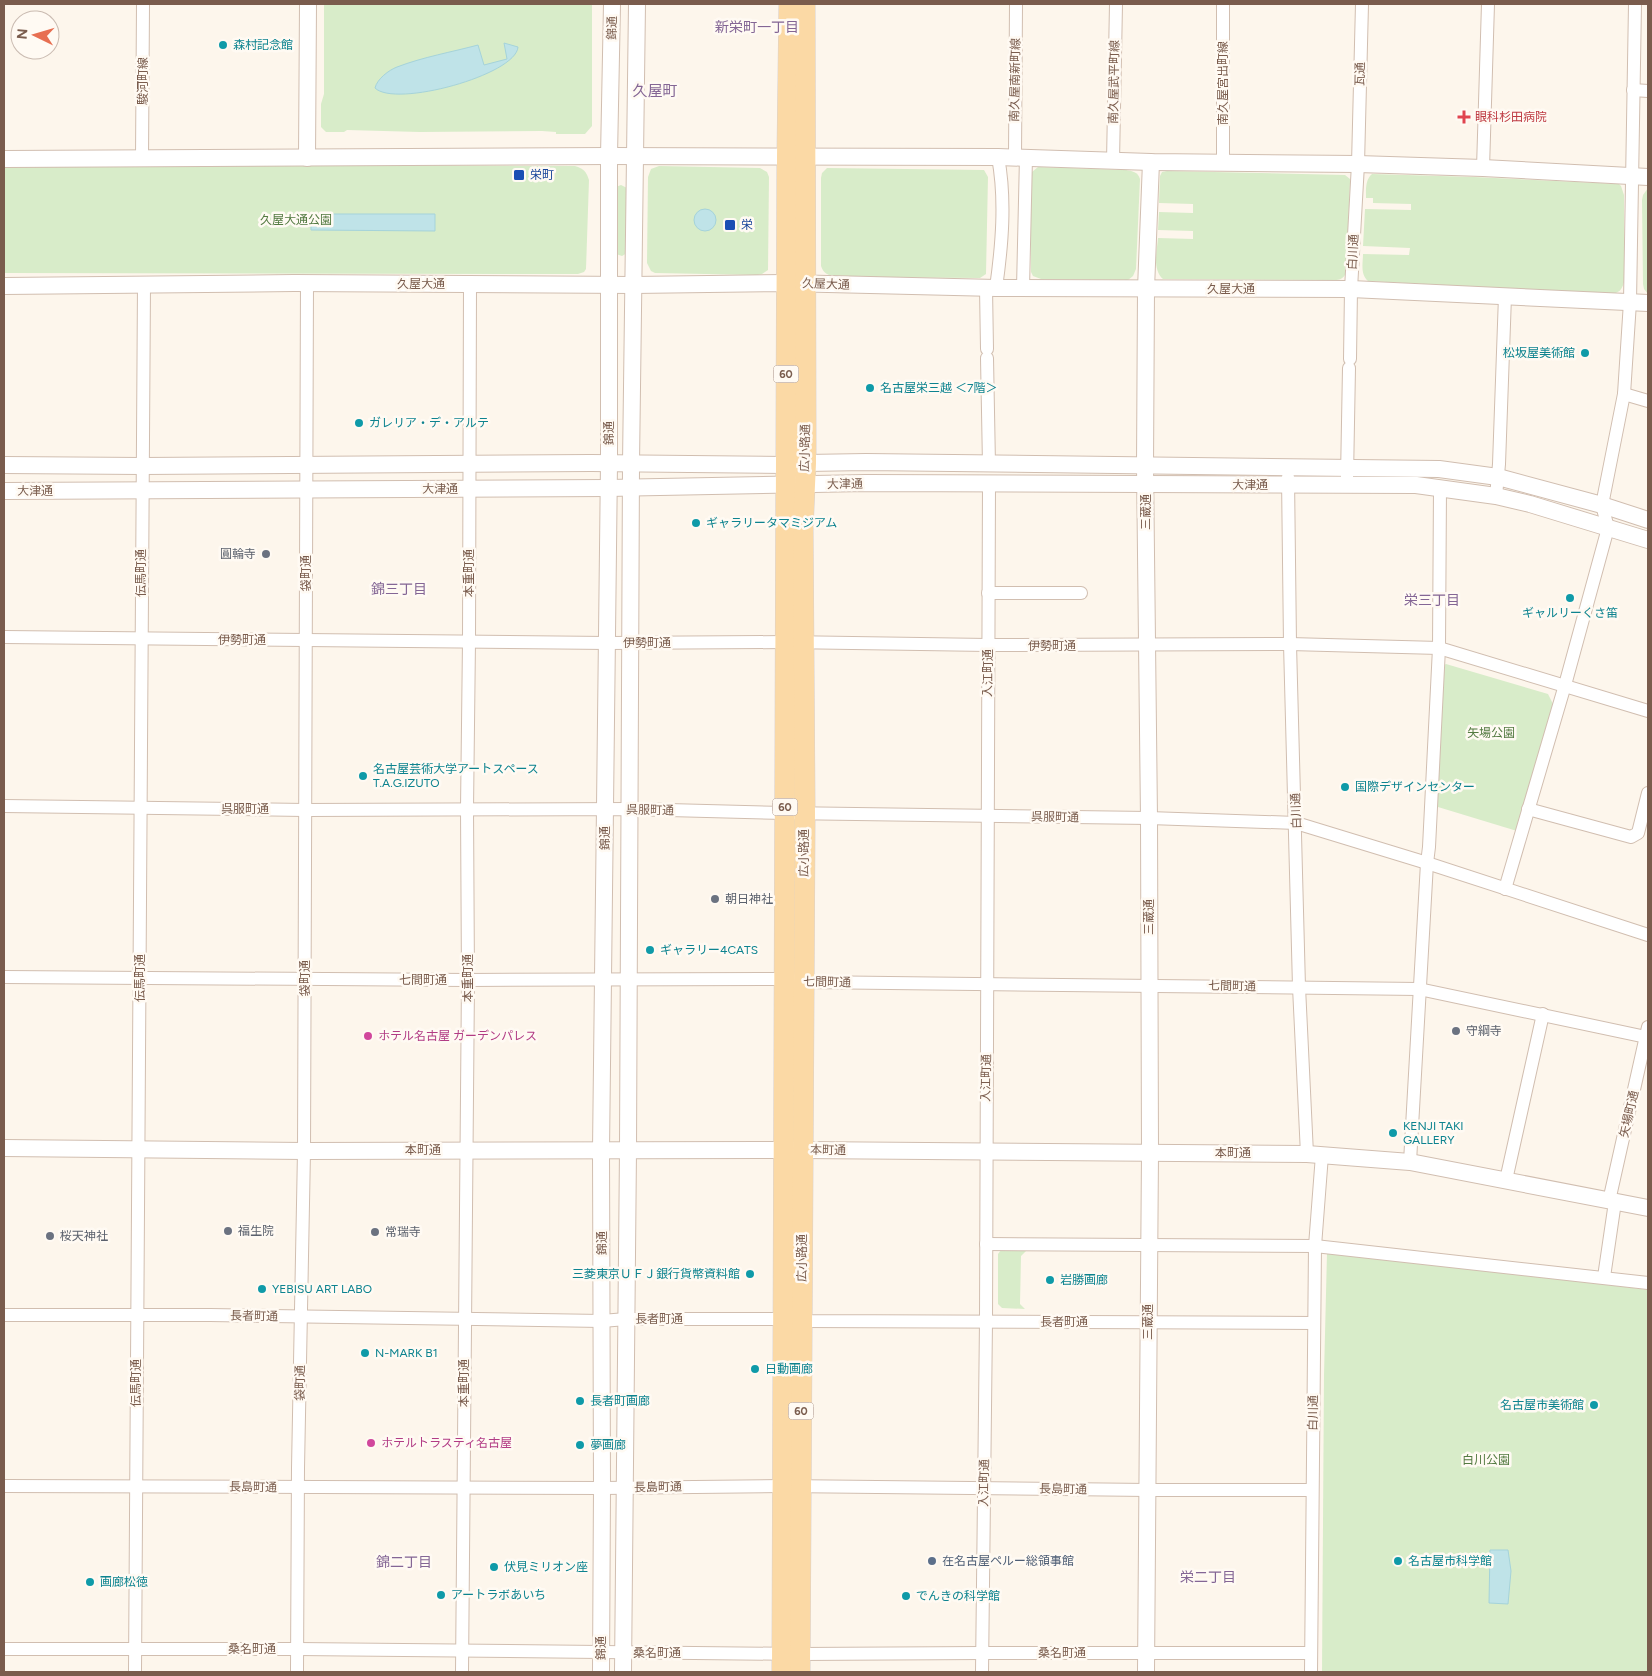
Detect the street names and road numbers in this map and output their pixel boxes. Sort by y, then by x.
street label: 錦通 [605,16,619,40]
street label: 南久屋南新町線 [1007,38,1023,122]
street label: 南久屋武平町線 [1106,40,1122,124]
street label: 南久屋宮出町線 [1216,41,1230,125]
street label: 駿河町線 [136,57,150,105]
street label: 瓦通 [1353,62,1367,86]
street label: 白川通 [1345,234,1361,270]
street label: 久屋大通 [802,276,850,292]
street label: 久屋大通 [397,277,445,291]
street label: 久屋大通 [1207,282,1255,296]
road number: 60 [774,366,798,382]
street label: 錦通 [602,421,616,445]
street label: 広小路通 [798,424,812,472]
street label: 大津通 [827,477,863,491]
street label: 大津通 [1232,478,1268,492]
street label: 大津通 [422,482,458,496]
street label: 大津通 [17,484,53,498]
street label: 三蔵通 [1139,494,1153,530]
street label: 伝馬町通 [134,549,148,597]
street label: 本重町通 [462,549,476,597]
street label: 袋町通 [299,555,313,592]
street label: 伊勢町通 [218,633,266,647]
street label: 伊勢町通 [623,636,671,650]
street label: 伊勢町通 [1028,639,1076,653]
street label: 入江町通 [981,649,995,697]
street label: 白川通 [1288,793,1304,829]
road number: 60 [772,799,798,816]
street label: 呉服町通 [221,802,269,816]
street label: 呉服町通 [626,803,674,817]
street label: 呉服町通 [1031,810,1079,824]
street label: 錦通 [598,826,612,850]
street label: 広小路通 [797,829,811,877]
street label: 三蔵通 [1142,899,1156,935]
street label: 伝馬町通 [133,954,147,1002]
street label: 本重町通 [461,954,475,1002]
street label: 袋町通 [298,960,312,997]
street label: 七間町通 [399,973,447,987]
street label: 七間町通 [803,975,851,989]
street label: 七間町通 [1208,979,1256,993]
street label: 入江町通 [979,1054,993,1102]
street label: 矢場町通 [1617,1089,1641,1139]
street label: 本町通 [405,1143,441,1157]
street label: 本町通 [810,1143,846,1157]
street label: 本町通 [1215,1146,1251,1160]
street label: 錦通 [595,1231,609,1255]
street label: 広小路通 [795,1234,809,1282]
street label: 三蔵通 [1141,1304,1155,1340]
street label: 長者町通 [230,1309,278,1323]
street label: 長者町通 [635,1312,683,1326]
street label: 長者町通 [1040,1315,1088,1329]
street label: 伝馬町通 [129,1359,143,1407]
street label: 本重町通 [457,1359,471,1407]
street label: 袋町通 [293,1365,307,1402]
street label: 白川通 [1306,1395,1320,1431]
road number: 60 [788,1402,814,1420]
street label: 入江町通 [977,1459,991,1507]
street label: 長島町通 [229,1480,277,1494]
street label: 長島町通 [634,1480,682,1494]
street label: 長島町通 [1039,1482,1087,1496]
street label: 錦通 [594,1636,608,1660]
street label: 桑名町通 [228,1642,276,1656]
street label: 桑名町通 [633,1646,681,1660]
street label: 桑名町通 [1038,1646,1086,1660]

